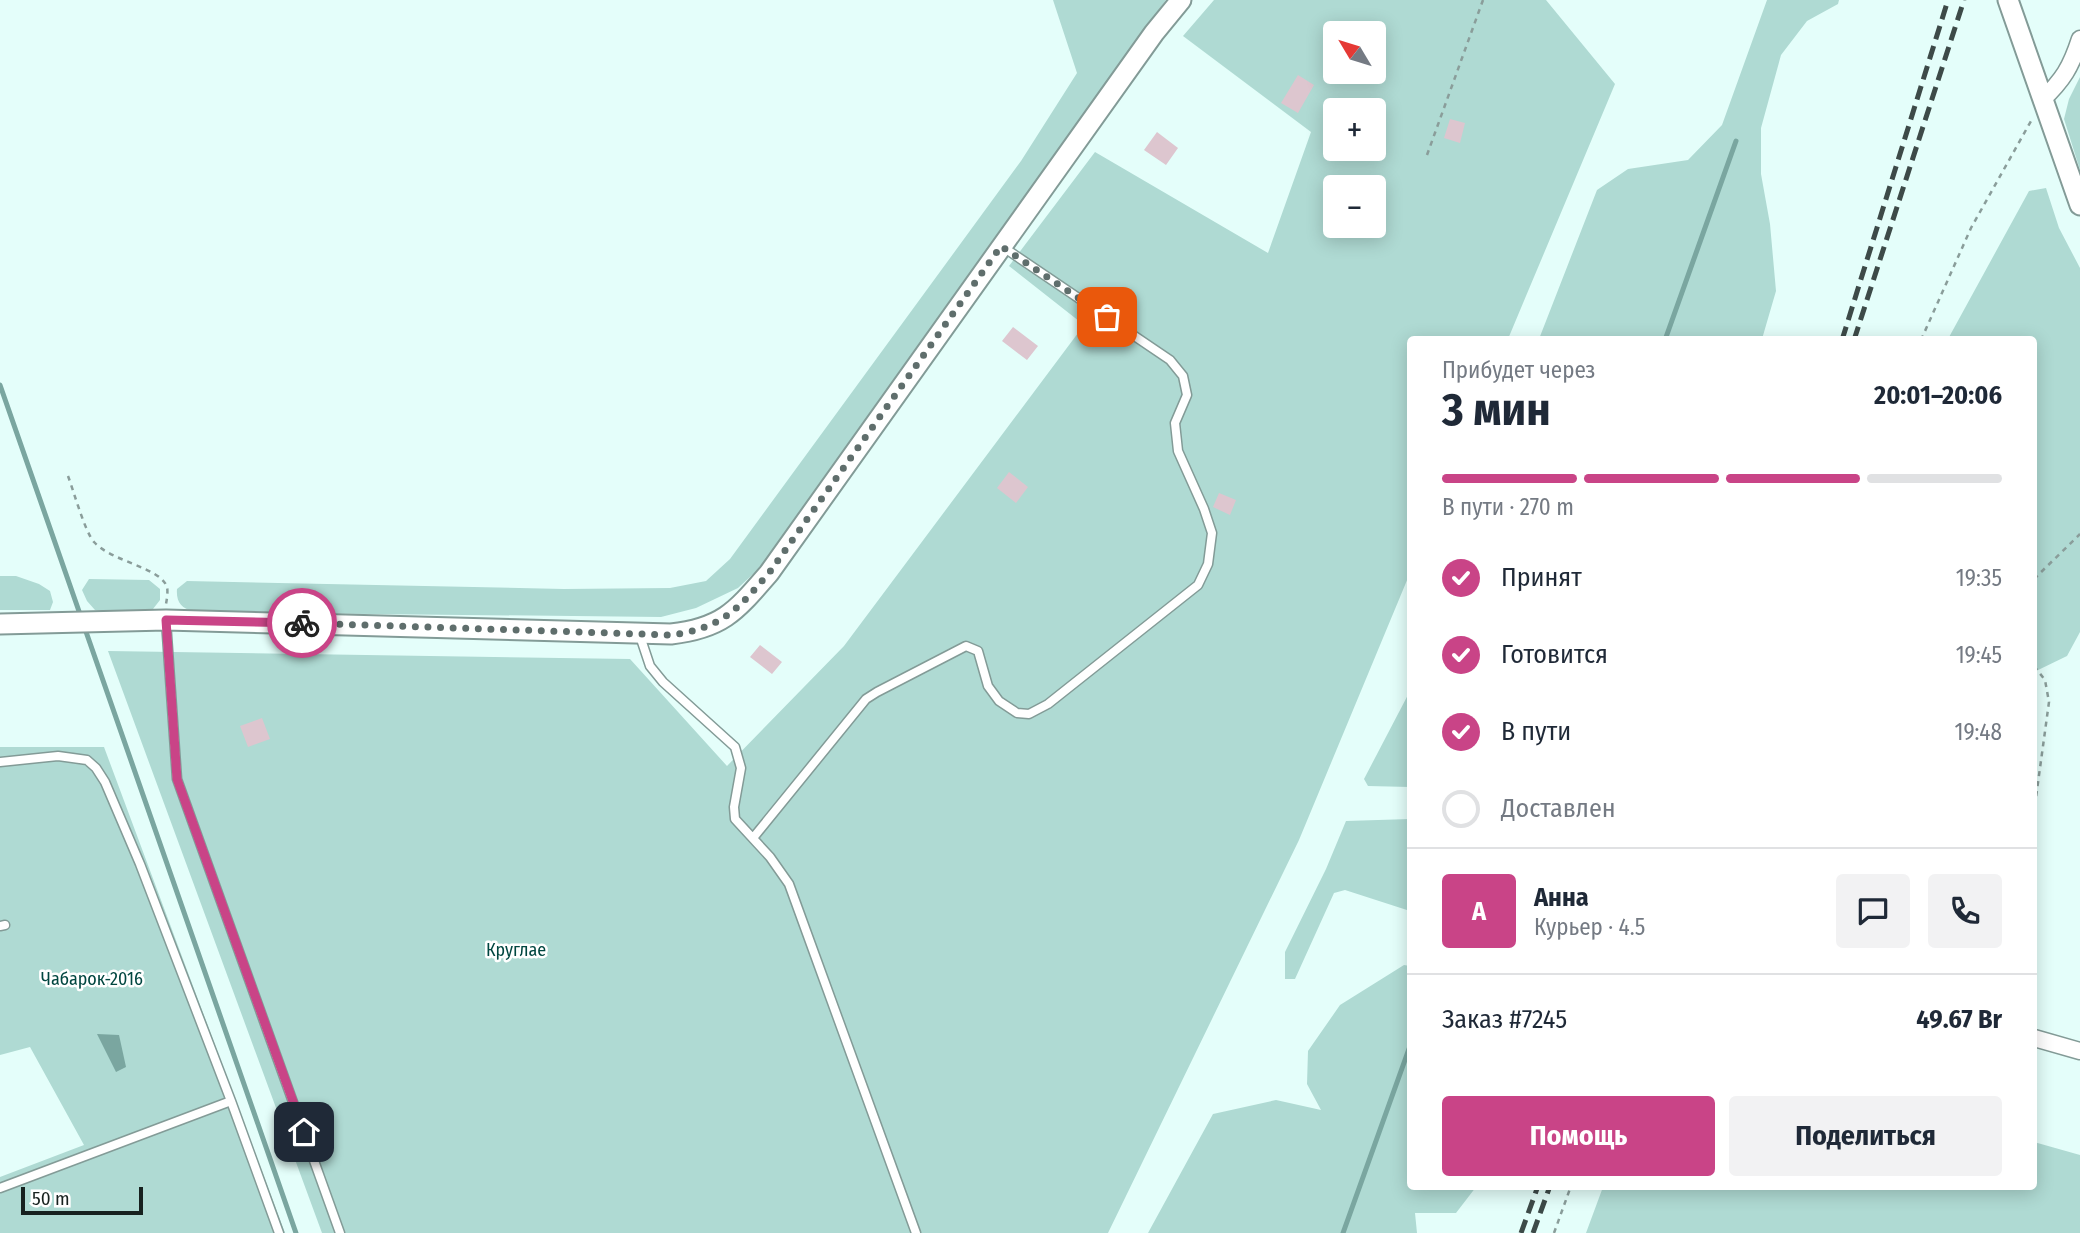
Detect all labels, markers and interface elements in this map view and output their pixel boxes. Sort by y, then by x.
north arrow [1323,21,1386,84]
map controls [1323,21,1386,238]
button: + [1323,98,1386,161]
button: − [1323,175,1386,238]
pin [1077,287,1137,347]
icon: bag [1088,298,1126,336]
text: Прибудет через [1442,356,1595,384]
text: 20:01–20:06 [1874,380,2002,411]
text: 3 мин [1442,382,1551,437]
text: В пути · 270 m [1442,493,1574,521]
icon: check [1442,559,1480,597]
text: Принят [1501,562,1582,593]
text: 19:35 [1956,564,2002,592]
courier [267,588,337,658]
icon: bike [283,604,321,642]
icon: check [1442,636,1480,674]
text: Готовится [1501,639,1608,670]
text: 19:45 [1956,641,2002,669]
icon: check [1442,713,1480,751]
text: В пути [1501,716,1571,747]
text: 19:48 [1954,718,2002,746]
text: Доставлен [1501,793,1616,824]
button: chat [1836,874,1910,948]
button: phone [1928,874,2002,948]
text: Анна [1534,882,1589,913]
text: А [1472,896,1486,927]
text: Курьер · 4.5 [1534,913,1645,941]
park label: Круглае [486,939,546,961]
park label: Чабарок-2016 [41,968,143,990]
text: Заказ #7245 [1442,1004,1567,1035]
text: 49.67 Br [1916,1004,2002,1035]
button: Помощь [1442,1096,1715,1176]
button: Поделиться [1729,1096,2002,1176]
pin [274,1102,334,1162]
icon: home [285,1113,323,1151]
scale bar [21,1184,144,1216]
text: 50 m [32,1187,70,1210]

